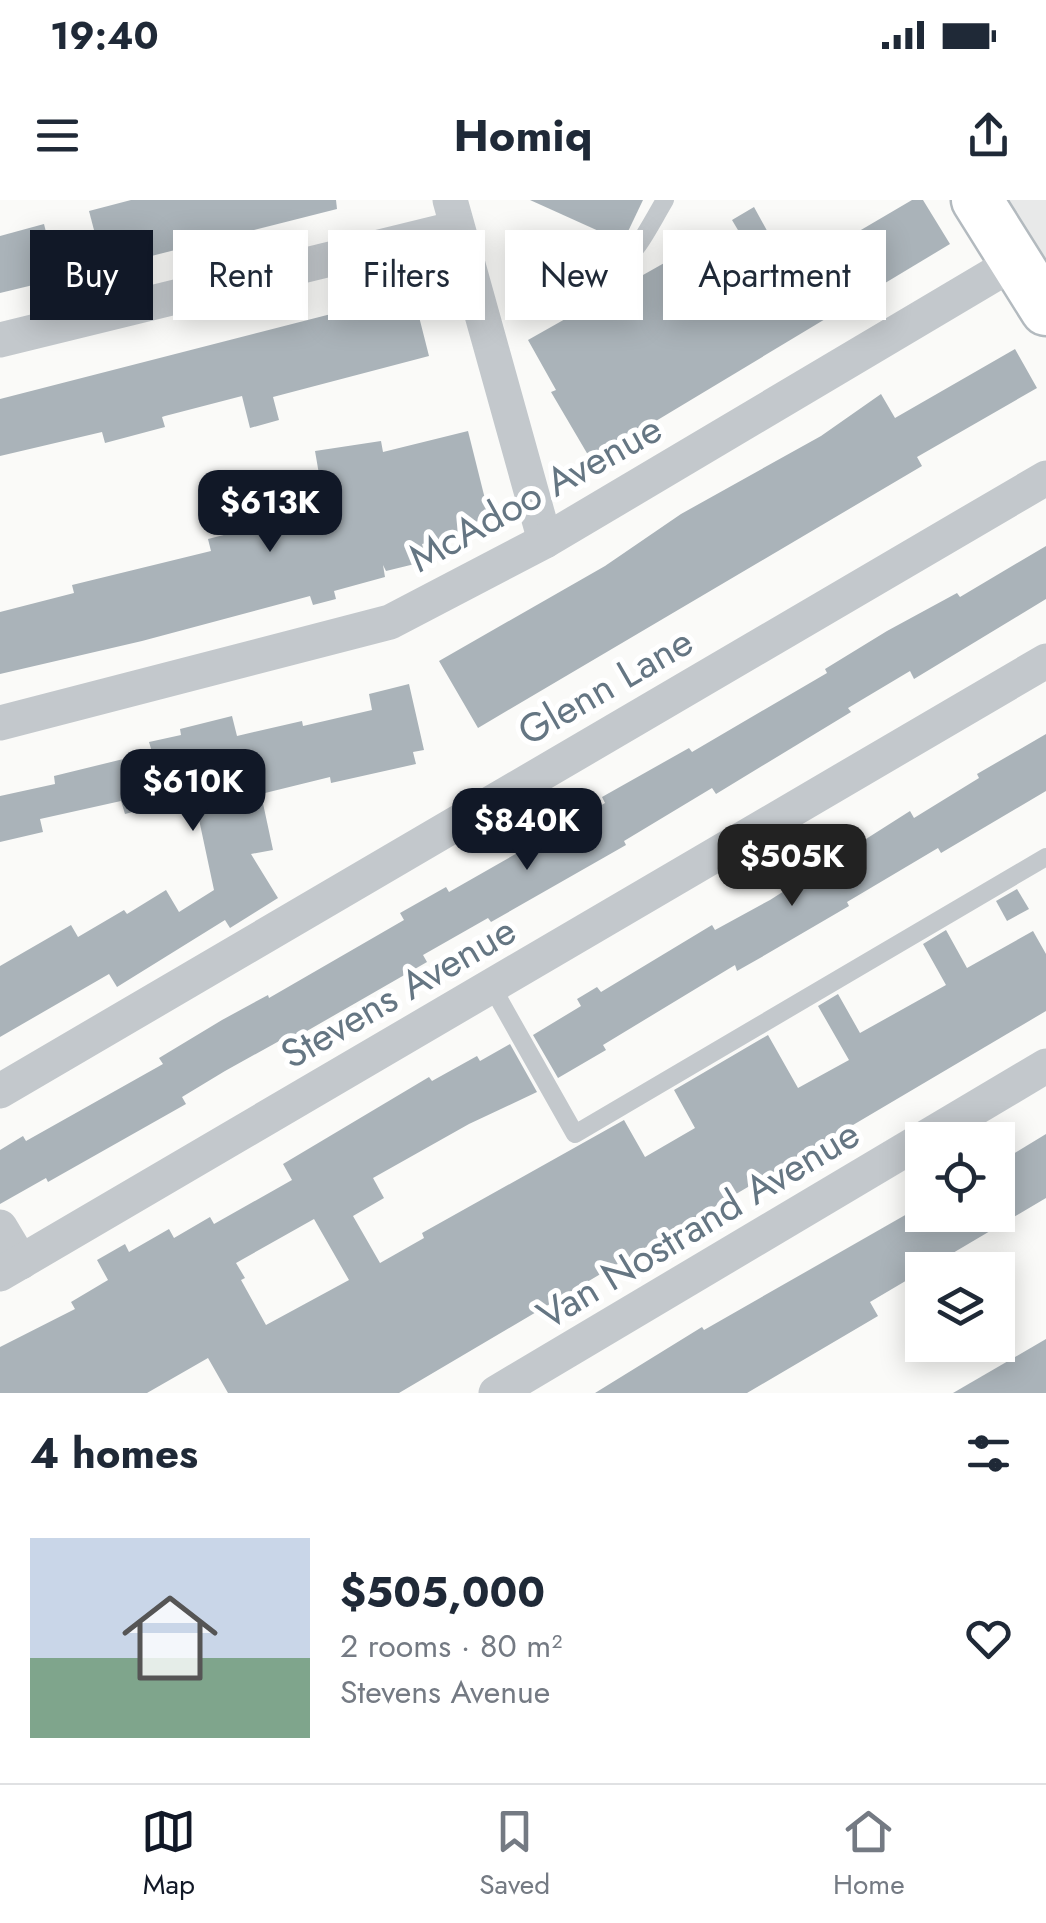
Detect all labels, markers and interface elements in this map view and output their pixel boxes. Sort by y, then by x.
text: 19:40 [50,8,159,63]
text: Homiq [453,103,593,168]
icon: menu [30,108,85,163]
icon: share [961,108,1016,163]
chip: Buy [30,230,153,320]
chip: Rent [173,230,308,320]
chip: Filters [328,230,485,320]
chip: New [505,230,643,320]
chip: Apartment [663,230,886,320]
street label: McAdoo Avenue [398,400,672,586]
pin: $613K [200,470,340,555]
text: $613K [220,479,320,525]
street label: Glenn Lane [507,612,703,760]
pin: $610K [123,749,263,834]
text: $610K [142,758,244,804]
pin: $840K [457,788,597,873]
text: $840K [474,797,580,843]
pin: $505K [722,824,862,909]
text: $505K [740,833,844,879]
street label: Stevens Avenue [270,901,526,1083]
street label: Van Nostrand Avenue [526,1105,870,1343]
map controls [905,1122,1015,1362]
button: locate [905,1122,1015,1232]
button: layers [905,1252,1015,1362]
text: 4 homes [30,1423,198,1484]
icon: filters [961,1426,1016,1481]
text: $505,000 [340,1562,545,1623]
icon: home [110,1578,230,1698]
icon: heart [961,1611,1016,1666]
text: 2 rooms · 80 m² [340,1623,562,1669]
text: Stevens Avenue [340,1669,550,1715]
tab: Map [141,1804,196,1905]
tab: Saved [479,1804,550,1905]
tab: Home [833,1804,905,1905]

